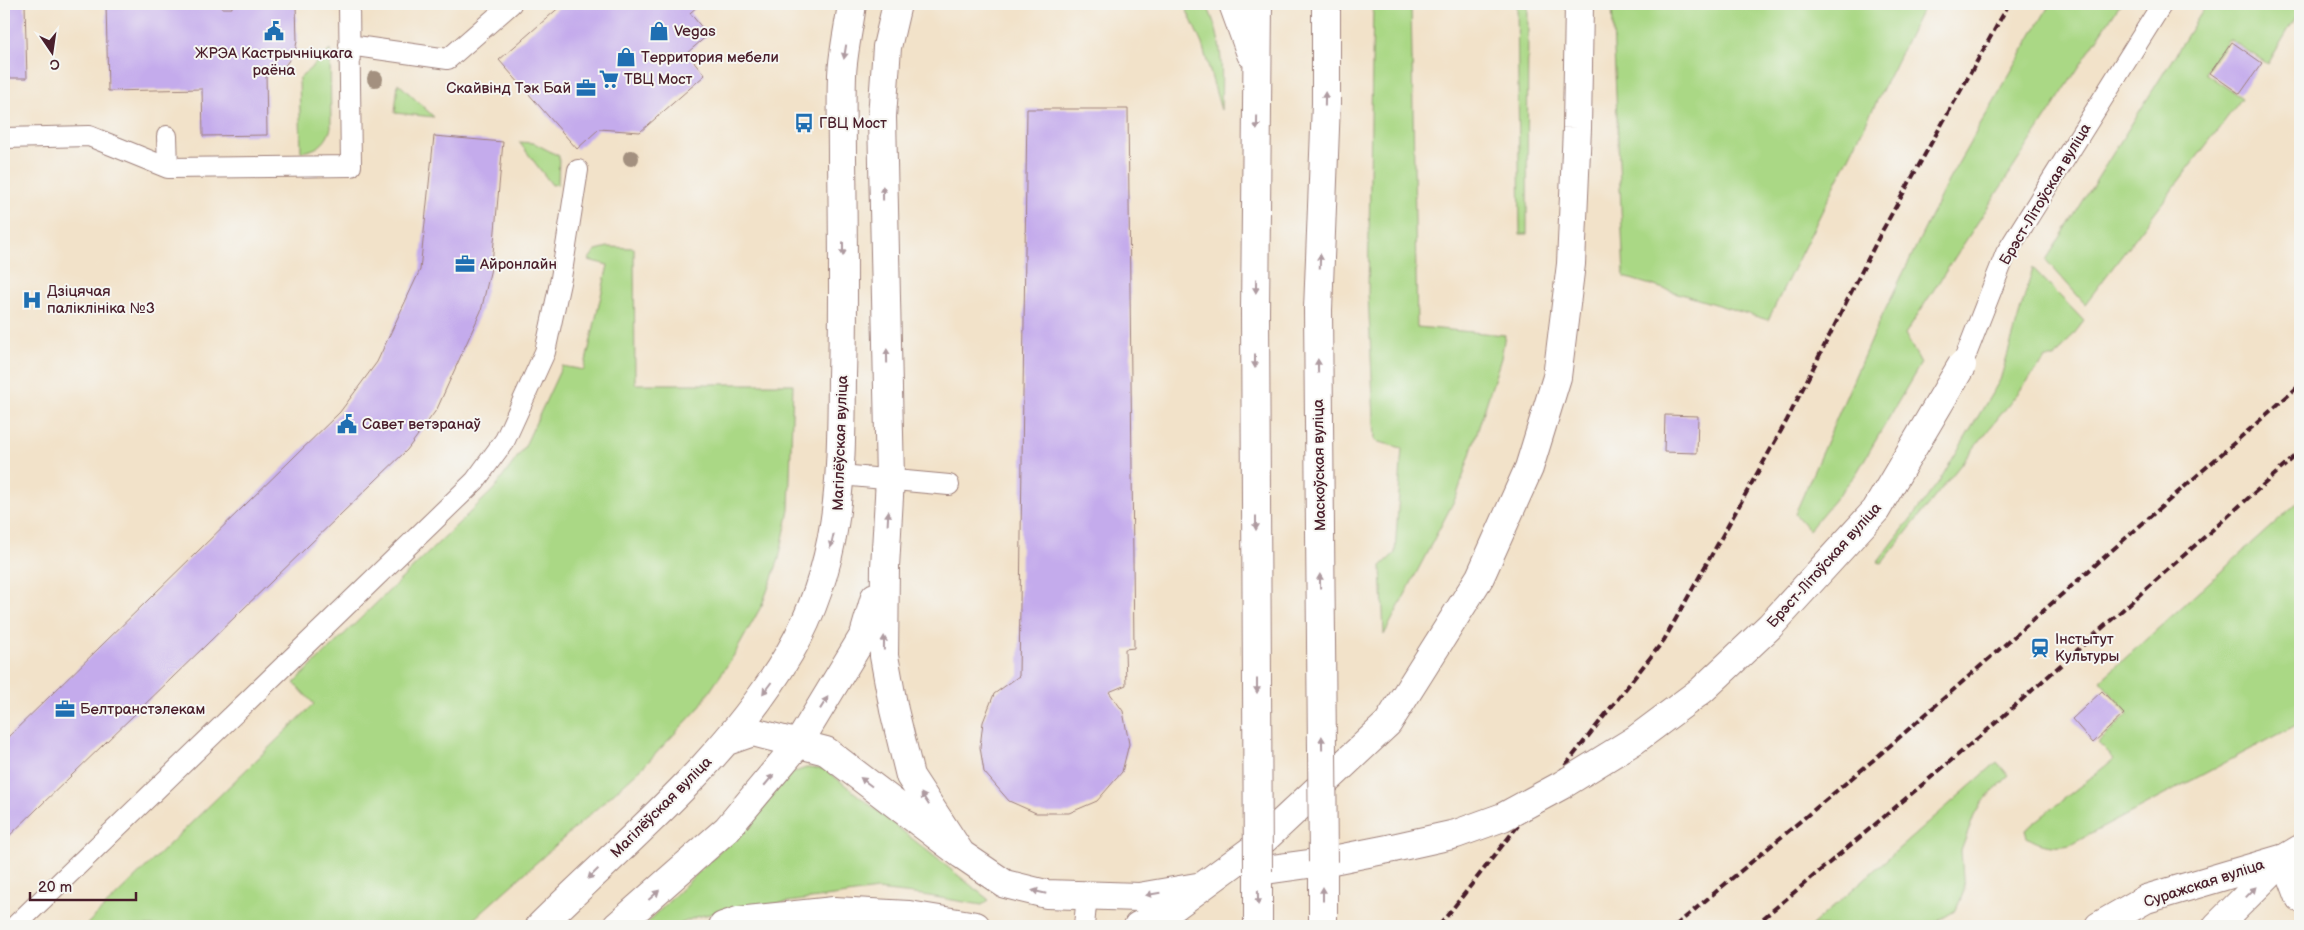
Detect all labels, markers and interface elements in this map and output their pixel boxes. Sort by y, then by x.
public building icon: ЖРЭА Кастрычніцкага раёна [263,20,285,42]
shop icon: Vegas [648,20,670,42]
place label: Vegas [674,22,716,41]
north arrow [28,28,78,78]
place label: ЖРЭА Кастрычніцкага раёна [195,44,353,80]
one-way arrow [841,44,849,60]
shop icon: Территория мебели [615,46,637,68]
place label: Территория мебели [641,48,779,67]
text: С [48,55,61,74]
supermarket icon: ТВЦ Мост [598,68,620,90]
place label: ТВЦ Мост [624,70,693,89]
office icon: Скайвінд Тэк Бай [575,77,597,99]
place label: Скайвінд Тэк Бай [446,79,571,98]
one-way arrow [1322,90,1330,106]
bus stop icon: ГВЦ Мост [793,112,815,134]
place label: ГВЦ Мост [819,114,887,133]
one-way arrow [1253,115,1261,131]
street label: Брэст-Літоўская вуліца [1996,120,2095,269]
one-way arrow [879,185,887,201]
one-way arrow [839,241,847,257]
office icon: Айронлайн [454,253,476,275]
one-way arrow [1316,253,1324,269]
place label: Айронлайн [479,255,557,274]
one-way arrow [1251,278,1259,294]
place label: Дзіцячая паліклініка №3 [47,282,155,318]
hospital icon: Дзіцячая паліклініка №3 [21,289,43,311]
one-way arrow [883,347,891,363]
one-way arrow [1251,353,1259,369]
one-way arrow [1314,358,1322,374]
street label: Магілёўская вуліца [829,375,852,511]
street label: Маскоўская вуліца [1309,399,1330,531]
public building icon: Савет ветэранаў [336,413,358,435]
place label: Савет ветэранаў [362,415,481,434]
street label: Брэст-Літоўская вуліца [1763,499,1886,632]
one-way arrow [884,510,892,526]
one-way arrow [1252,516,1260,532]
one-way arrow [828,533,836,548]
one-way arrow [1316,573,1324,589]
place label: Інстытут Культуры [2055,630,2119,666]
one-way arrow [880,635,888,651]
station icon: Інстытут Культуры [2029,637,2051,659]
one-way arrow [1253,678,1261,694]
one-way arrow [761,681,772,694]
one-way arrow [819,696,828,709]
office icon: Белтранстэлекам [54,698,76,720]
place label: Белтранстэлекам [80,700,205,719]
one-way arrow [1318,735,1326,751]
street label: Магілёўская вуліца [607,753,716,862]
one-way arrow [763,773,774,786]
one-way arrow [860,777,873,787]
one-way arrow [920,792,930,805]
street label: Суражская вуліца [2141,855,2267,912]
one-way arrow [587,868,599,880]
scale bar [30,870,136,902]
text: 20 m [38,878,72,897]
one-way arrow [1319,886,1327,902]
one-way arrow [2245,886,2257,898]
one-way arrow [1031,888,1046,896]
one-way arrow [648,889,660,901]
one-way arrow [1144,891,1160,899]
one-way arrow [1254,891,1262,907]

